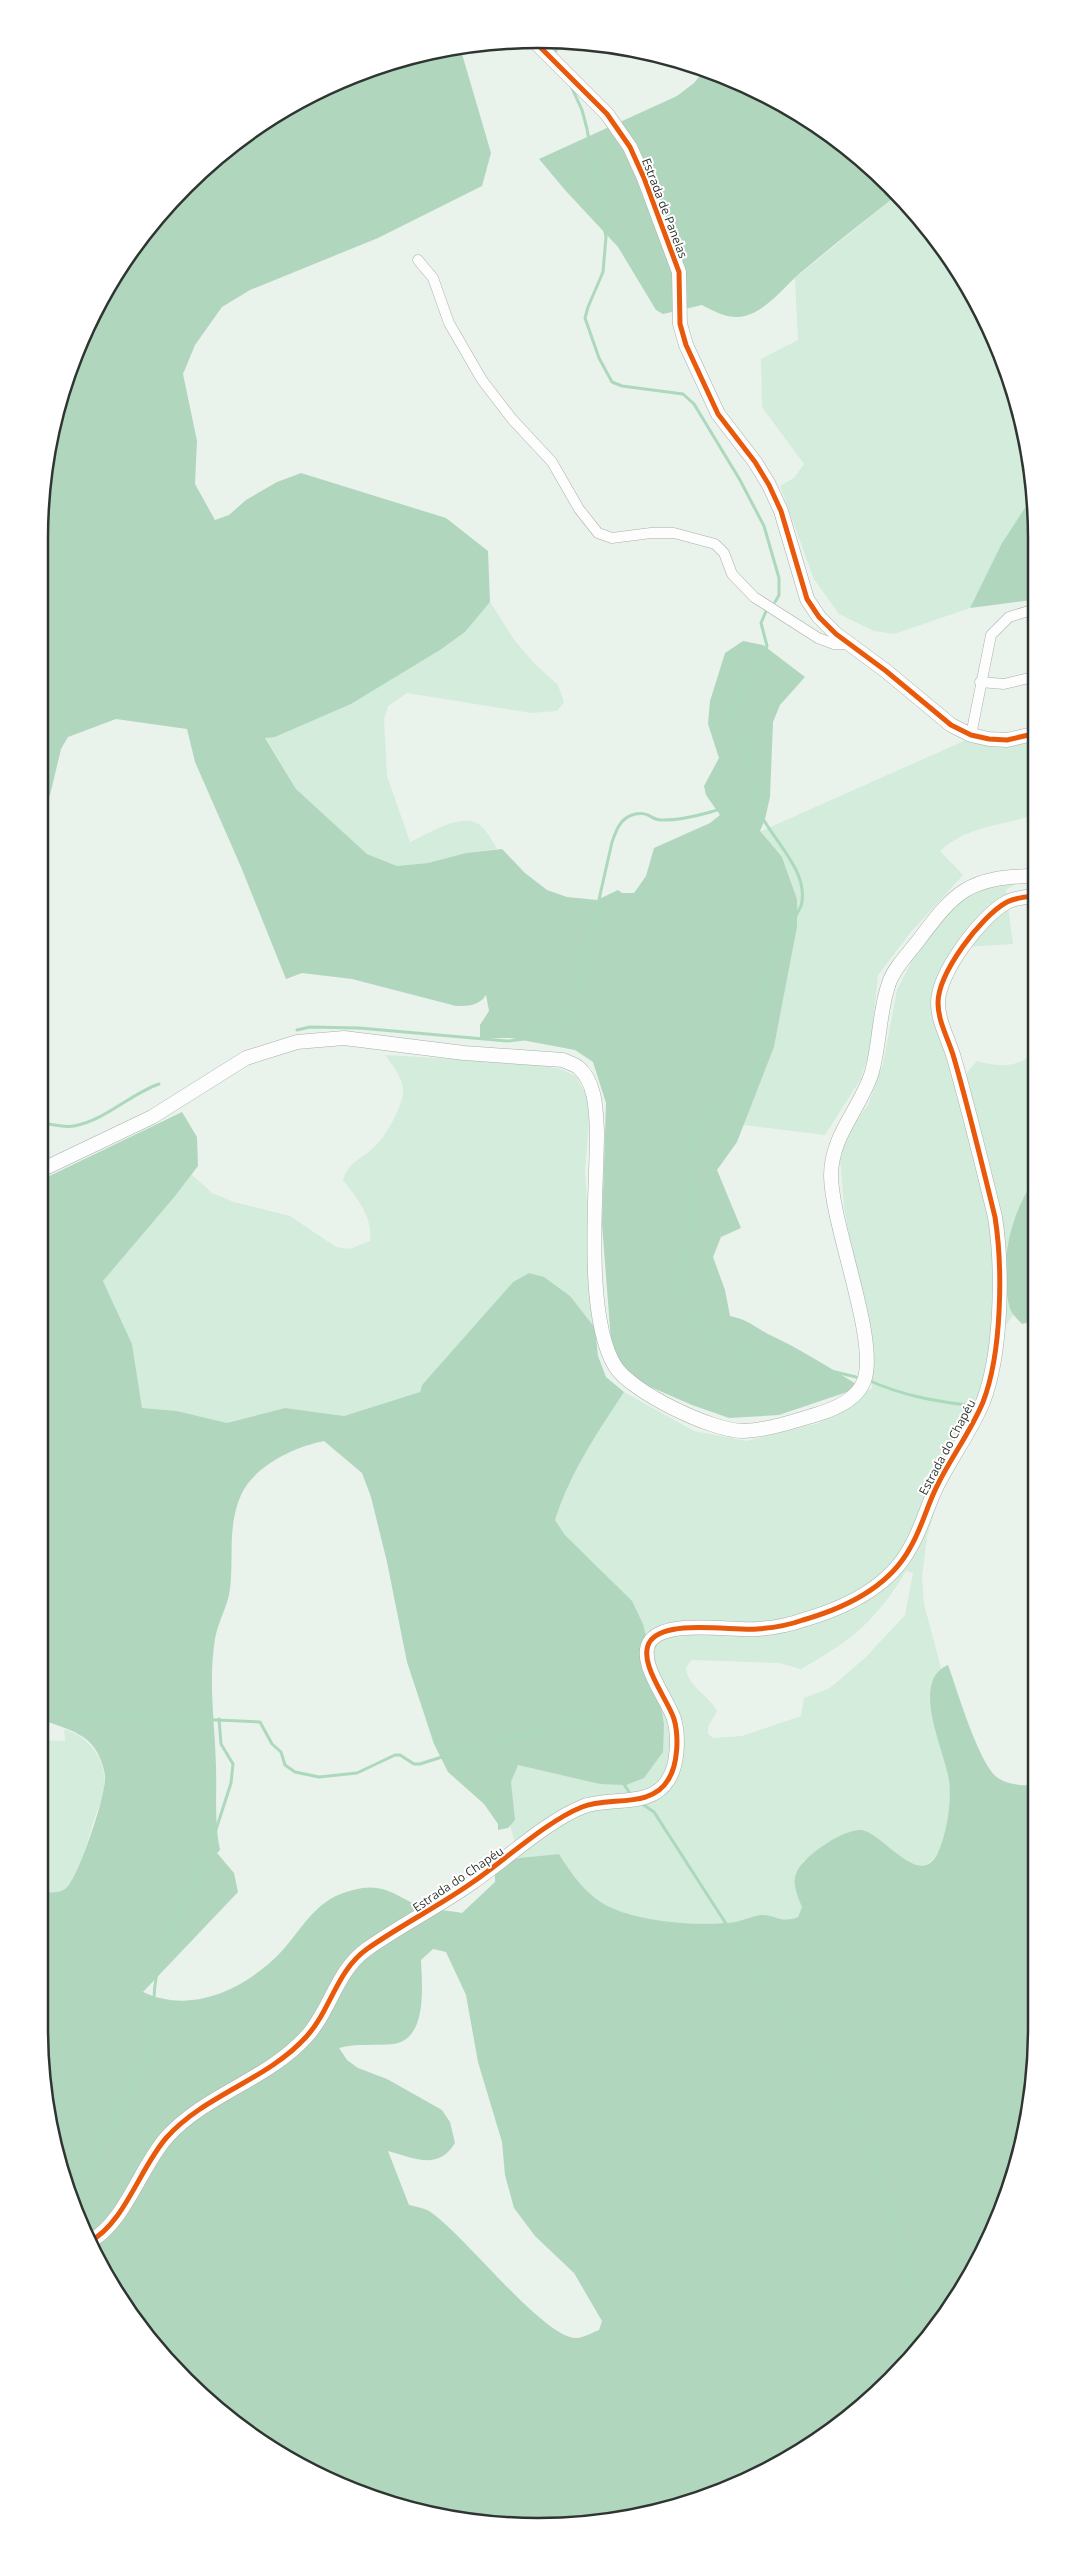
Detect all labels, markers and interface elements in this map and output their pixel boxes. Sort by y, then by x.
street label: Estrada de Panelas [638,155,692,261]
street label: Estrada do Chapéu [915,1396,979,1498]
street label: Estrada do Chapéu [409,1842,507,1916]

